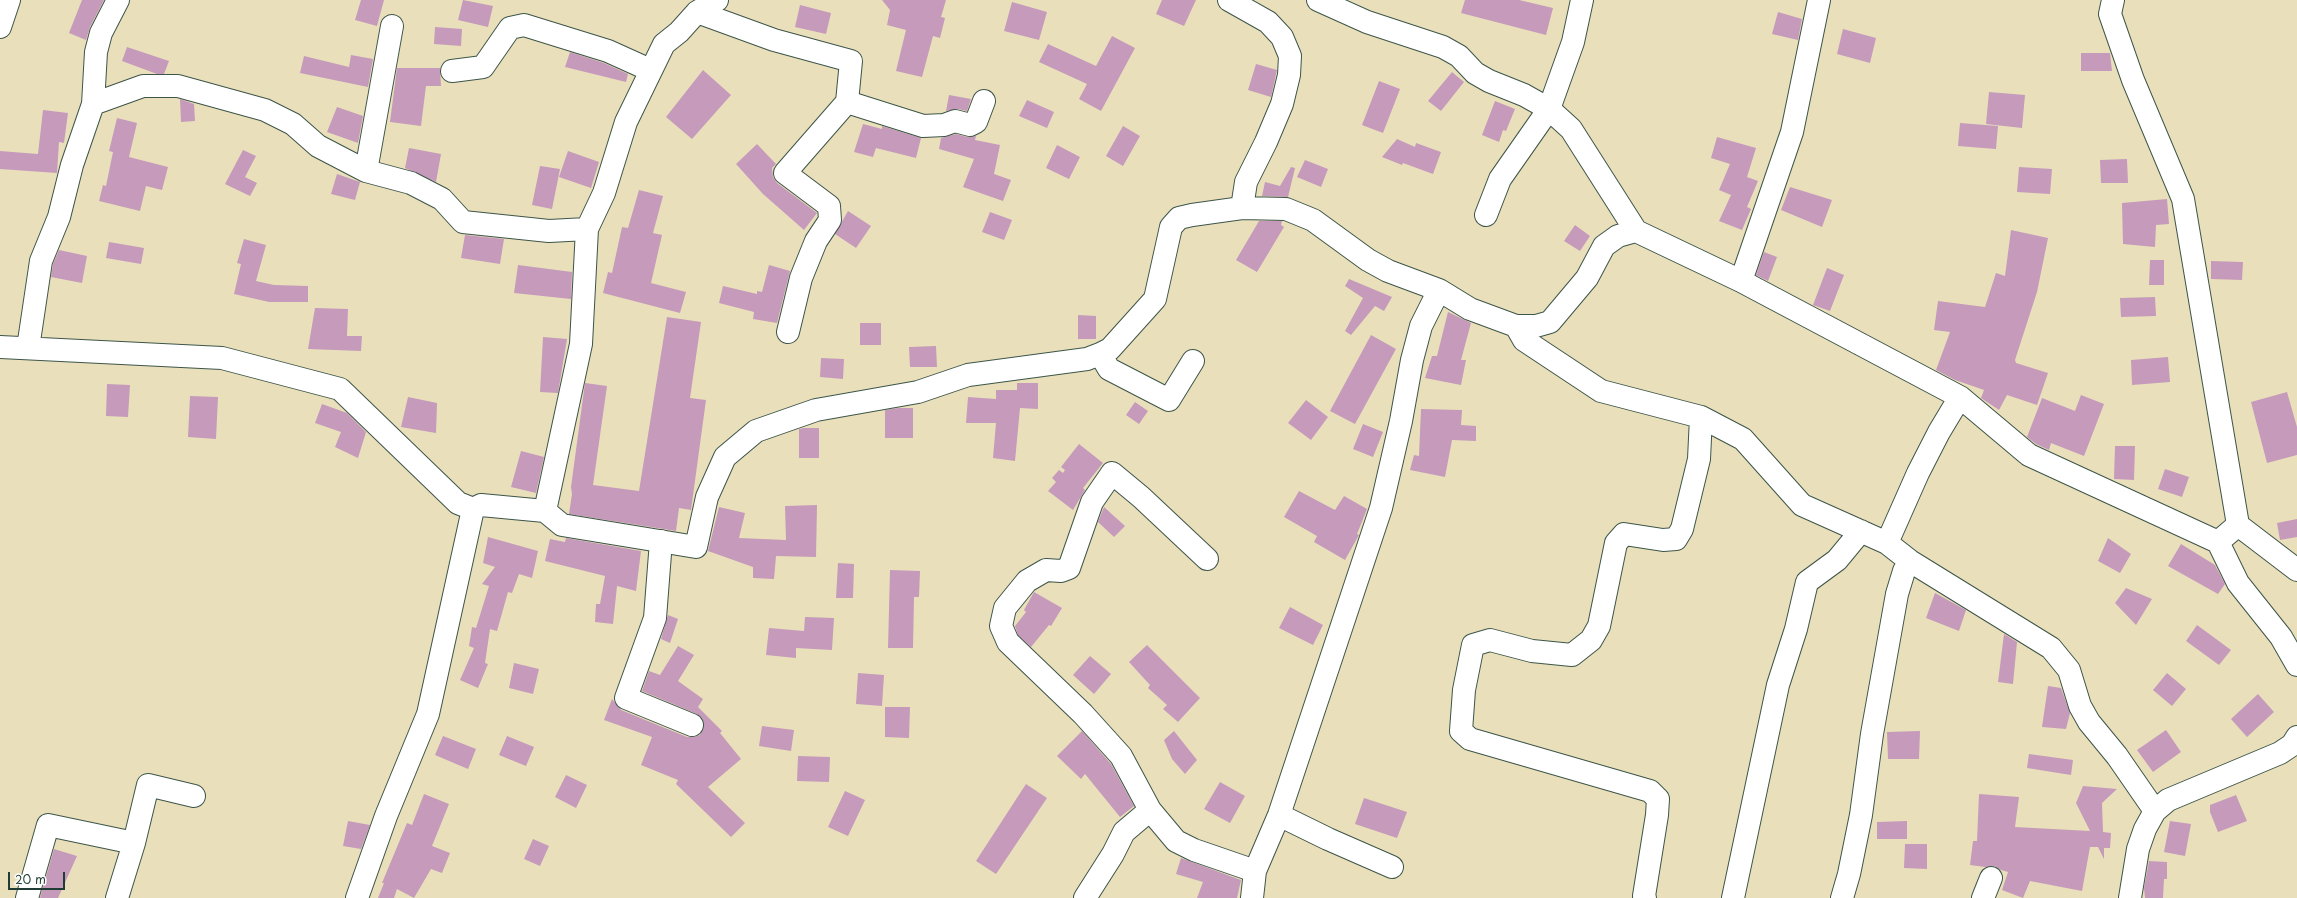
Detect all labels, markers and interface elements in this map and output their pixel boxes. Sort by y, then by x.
scale bar [10,864,67,890]
text: 20 m [15,870,46,888]

